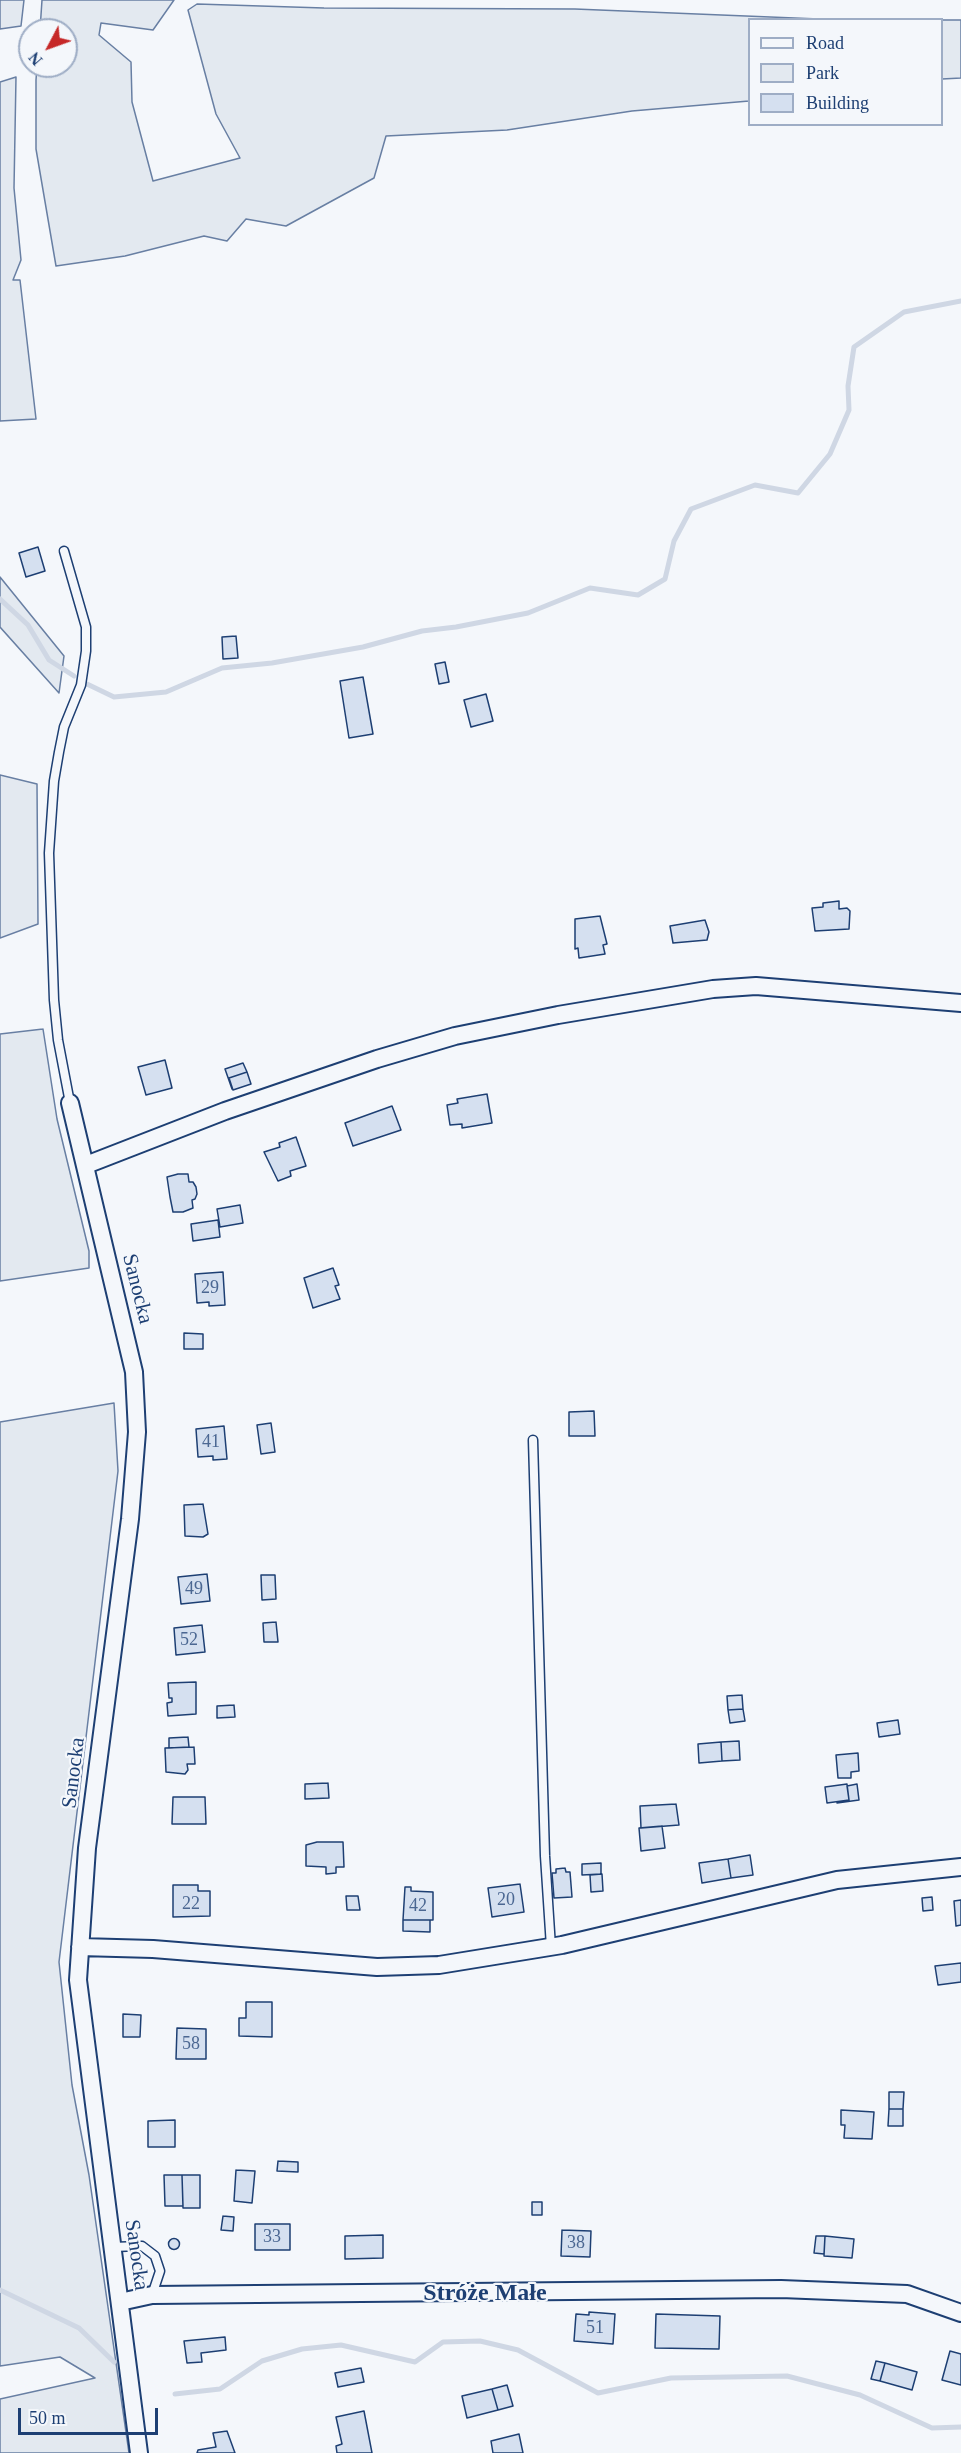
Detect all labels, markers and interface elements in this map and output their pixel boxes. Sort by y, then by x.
north arrow [18,18,78,78]
legend [748,18,943,126]
text: Road [806,33,844,53]
text: N [25,49,46,69]
text: Park [806,63,839,83]
text: Building [806,93,869,113]
street label: Sanocka [116,1251,158,1327]
house number: 29 [201,1277,219,1299]
house number: 41 [202,1431,220,1453]
house number: 49 [185,1578,203,1600]
house number: 52 [180,1629,198,1651]
street label: Sanocka [57,1736,91,1810]
house number: 20 [497,1889,515,1911]
house number: 22 [182,1893,200,1915]
house number: 42 [409,1895,427,1917]
house number: 58 [182,2033,200,2055]
street label: Sanocka [119,2218,153,2292]
house number: 33 [263,2226,281,2248]
house number: 38 [567,2232,585,2254]
district label: Stróże Małe [423,2280,547,2308]
house number: 51 [586,2317,604,2339]
scale bar [21,2396,160,2434]
text: 50 m [29,2408,66,2428]

